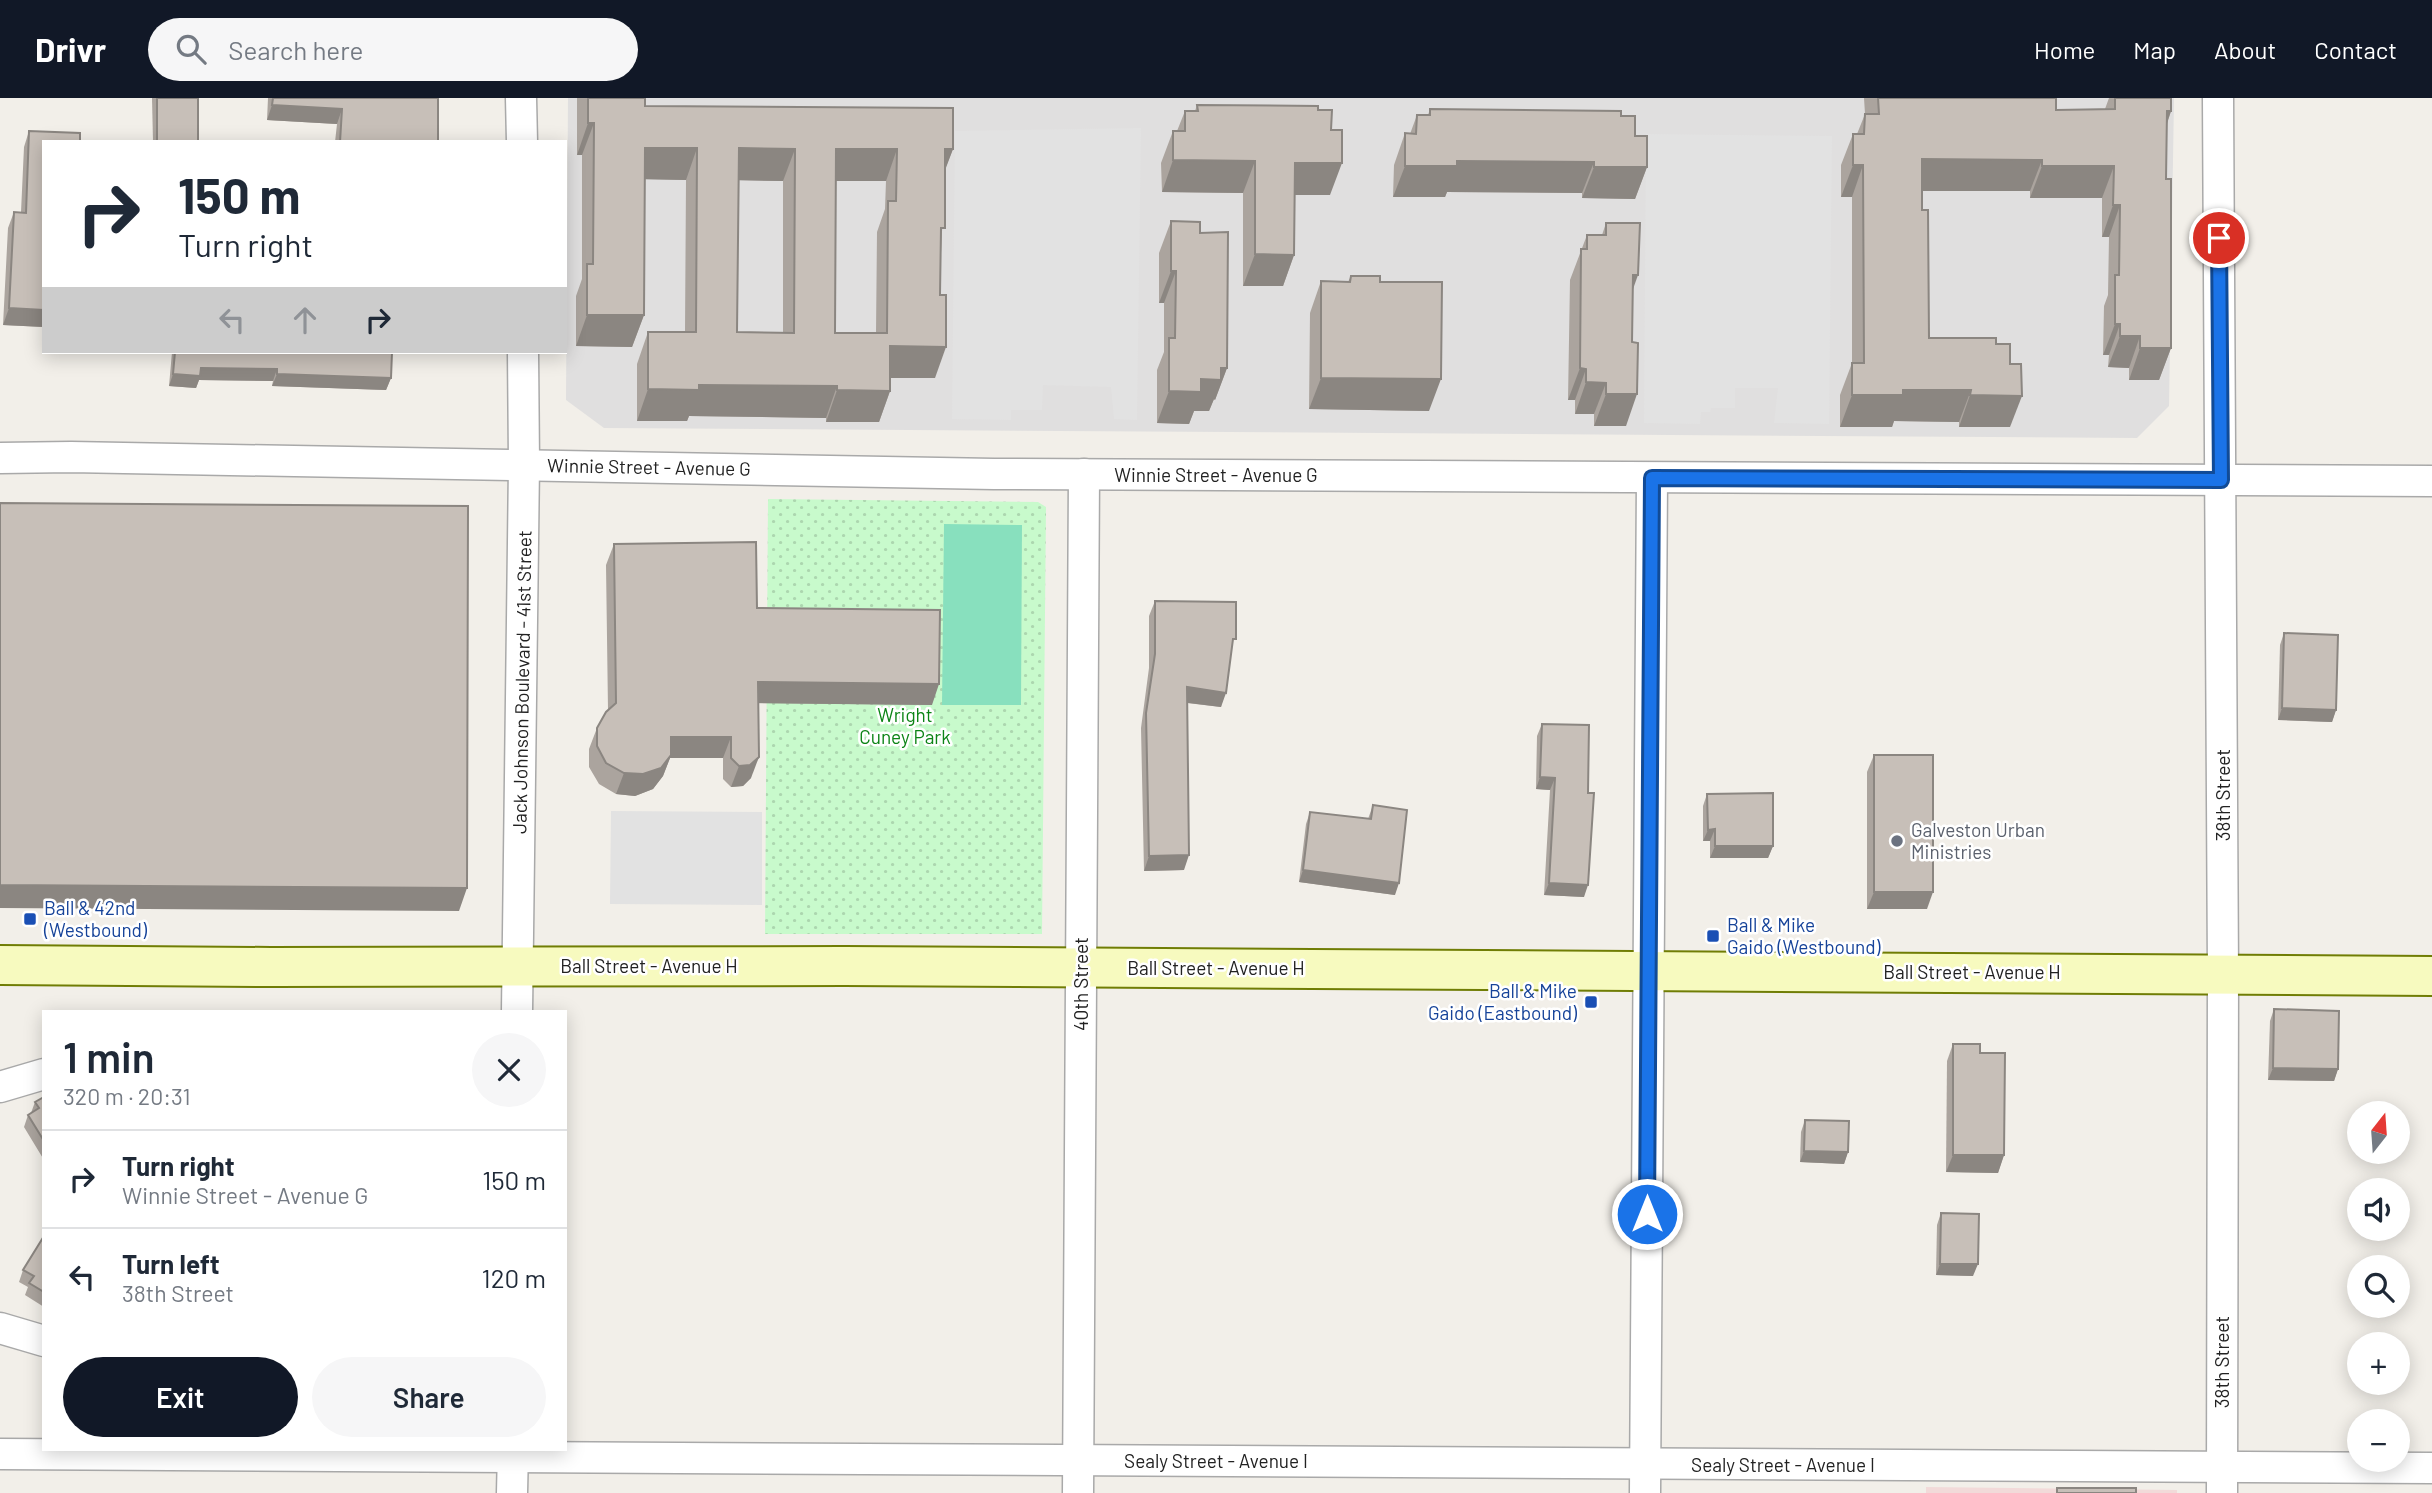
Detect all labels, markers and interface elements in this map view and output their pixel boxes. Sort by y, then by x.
search box [148,18,638,81]
text: Drivr [35,29,106,69]
icon: search [172,30,210,68]
text: Search here [228,34,363,65]
text: Home [2034,35,2095,64]
text: Map [2133,35,2176,64]
text: About [2214,35,2276,64]
text: Contact [2314,35,2397,64]
text: 150 m [178,165,300,224]
icon: right [63,168,154,259]
pin [2189,208,2249,268]
icon: arrive [2200,219,2238,257]
text: Turn right [178,225,313,263]
icon: left [213,301,251,339]
icon: ahead [286,301,324,339]
icon: right [359,301,397,339]
street label: Winnie Street - Avenue G [547,453,751,480]
street label: Winnie Street - Avenue G [1114,463,1318,486]
street label: Jack Johnson Boulevard - 41st Street [507,530,536,834]
park label: Wright Cuney Park [859,703,951,748]
street label: 38th Street [2211,749,2234,841]
place label: Galveston Urban Ministries [1911,818,2045,863]
marker: Galveston Urban Ministries [1889,833,1905,849]
place label: Ball & 42nd (Westbound) [43,896,148,941]
marker: Ball & 42nd (Westbound) [22,911,38,927]
place label: Ball & Mike Gaido (Westbound) [1727,913,1882,958]
marker: Ball & Mike Gaido (Westbound) [1705,928,1721,944]
street label: 40th Street [1069,937,1092,1031]
street label: Ball Street - Avenue H [560,954,738,977]
street label: Ball Street - Avenue H [1127,956,1305,979]
street label: Ball Street - Avenue H [1883,960,2061,983]
place label: Ball & Mike Gaido (Eastbound) [1428,979,1578,1024]
marker: Ball & Mike Gaido (Eastbound) [1583,994,1599,1010]
text: 1 min [63,1031,155,1081]
button: close [472,1033,546,1107]
text: 320 m · 20:31 [63,1082,191,1110]
north arrow [2347,1101,2410,1164]
map controls [2347,1101,2410,1472]
text: Turn right [122,1150,235,1181]
icon: right [63,1160,101,1198]
text: 150 m [482,1164,546,1195]
position arrow [1610,1177,1684,1251]
button: sound [2347,1178,2410,1241]
text: Winnie Street - Avenue G [122,1181,368,1209]
text: Turn left [122,1248,220,1279]
button: search [2347,1255,2410,1318]
icon: left [63,1258,101,1296]
text: 120 m [482,1262,546,1293]
text: 38th Street [122,1279,234,1307]
street label: 38th Street [2210,1316,2233,1408]
button: + [2347,1332,2410,1395]
button: Exit [63,1357,298,1437]
button: Share [312,1357,546,1437]
button: − [2347,1409,2410,1472]
street label: Sealy Street - Avenue I [1124,1449,1308,1472]
street label: Sealy Street - Avenue I [1691,1453,1875,1476]

